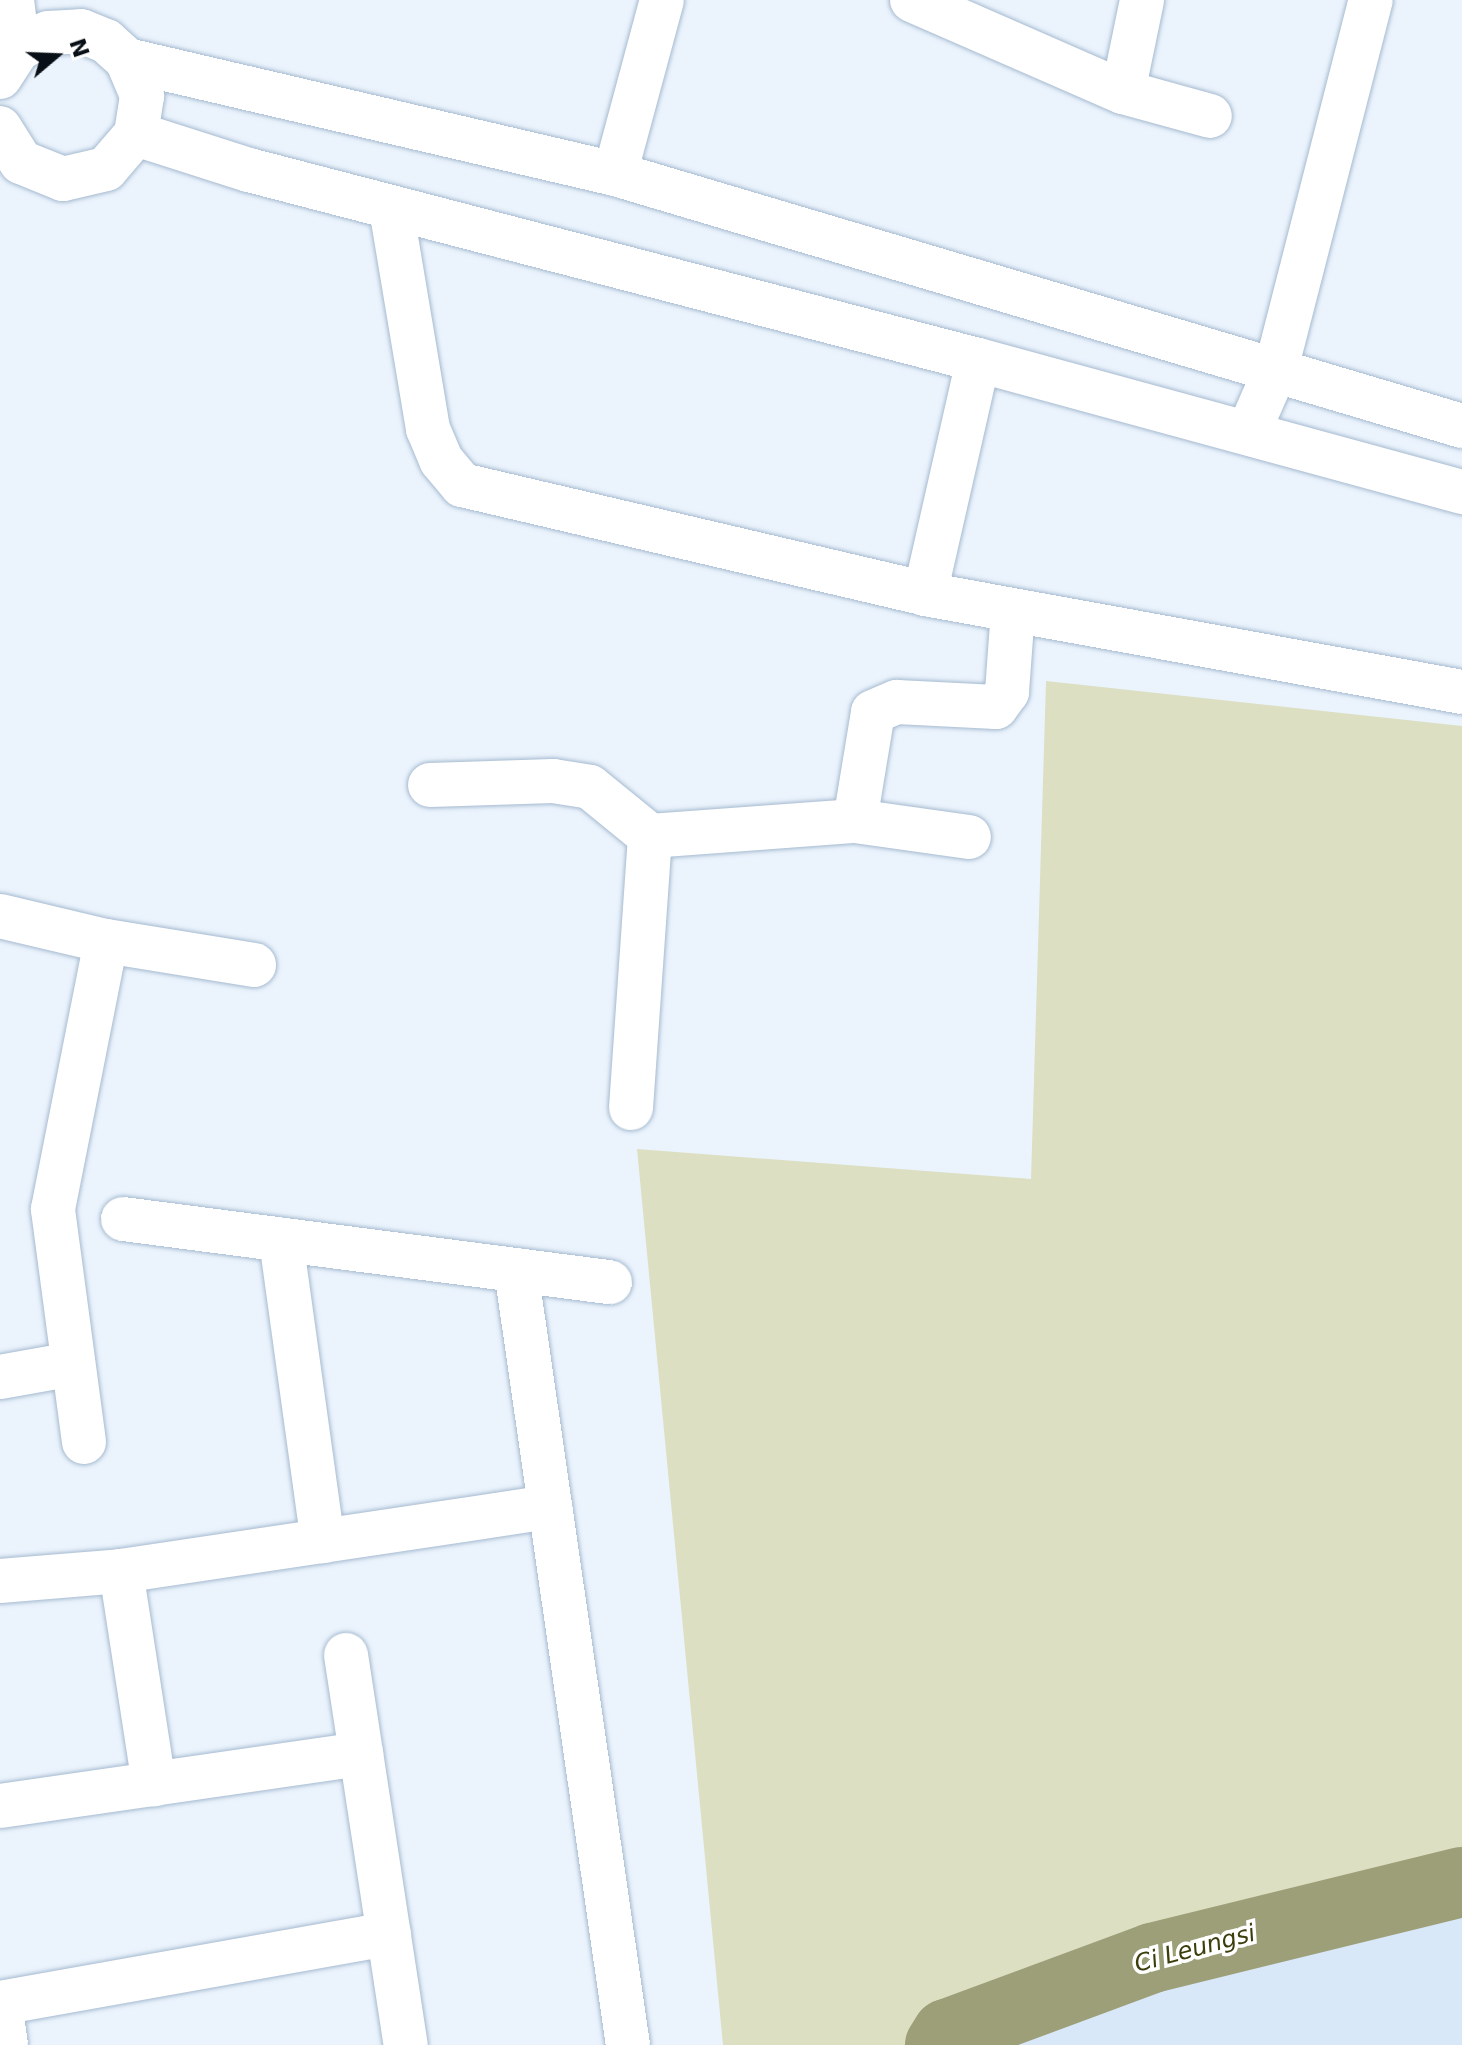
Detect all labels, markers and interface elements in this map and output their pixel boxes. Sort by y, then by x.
north arrow [16,16,96,96]
text: N [64,35,94,61]
water label: Ci Leungsi [1131,1919,1259,1979]

